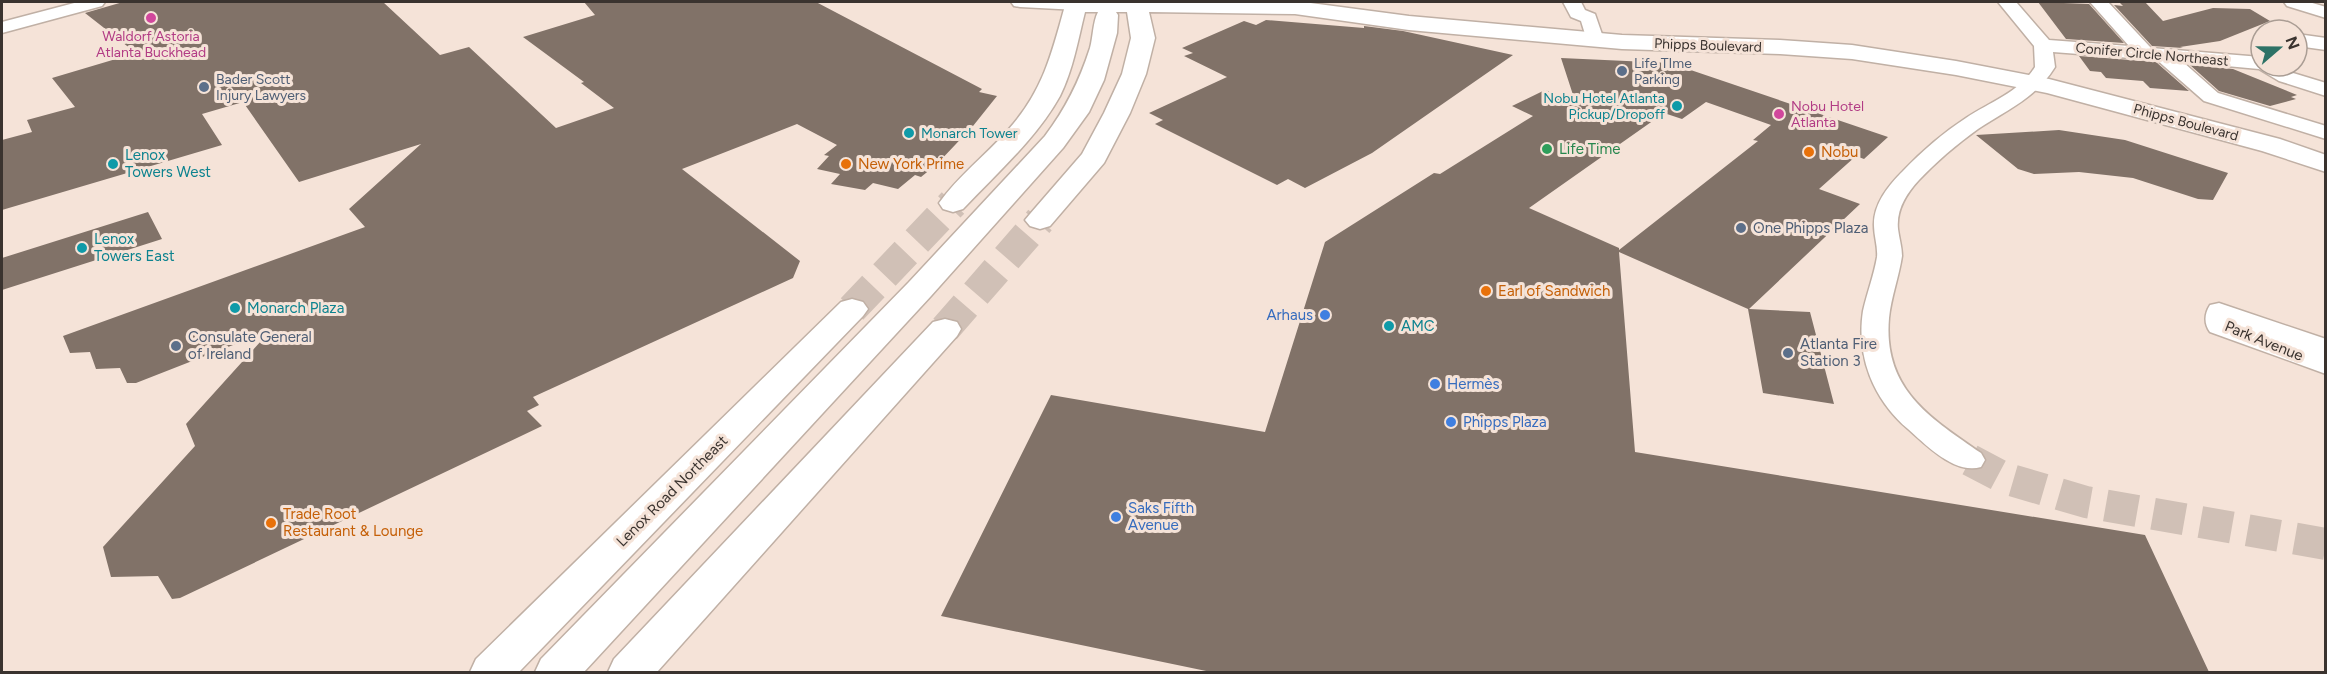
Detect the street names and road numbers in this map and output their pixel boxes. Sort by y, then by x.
street label: Phipps Boulevard [1654,35,1762,56]
street label: Conifer Circle Northeast [2075,39,2229,70]
street label: Phipps Boulevard [2132,100,2240,145]
street label: Park Avenue [2222,317,2306,365]
street label: Lenox Road Northeast [613,431,732,550]

